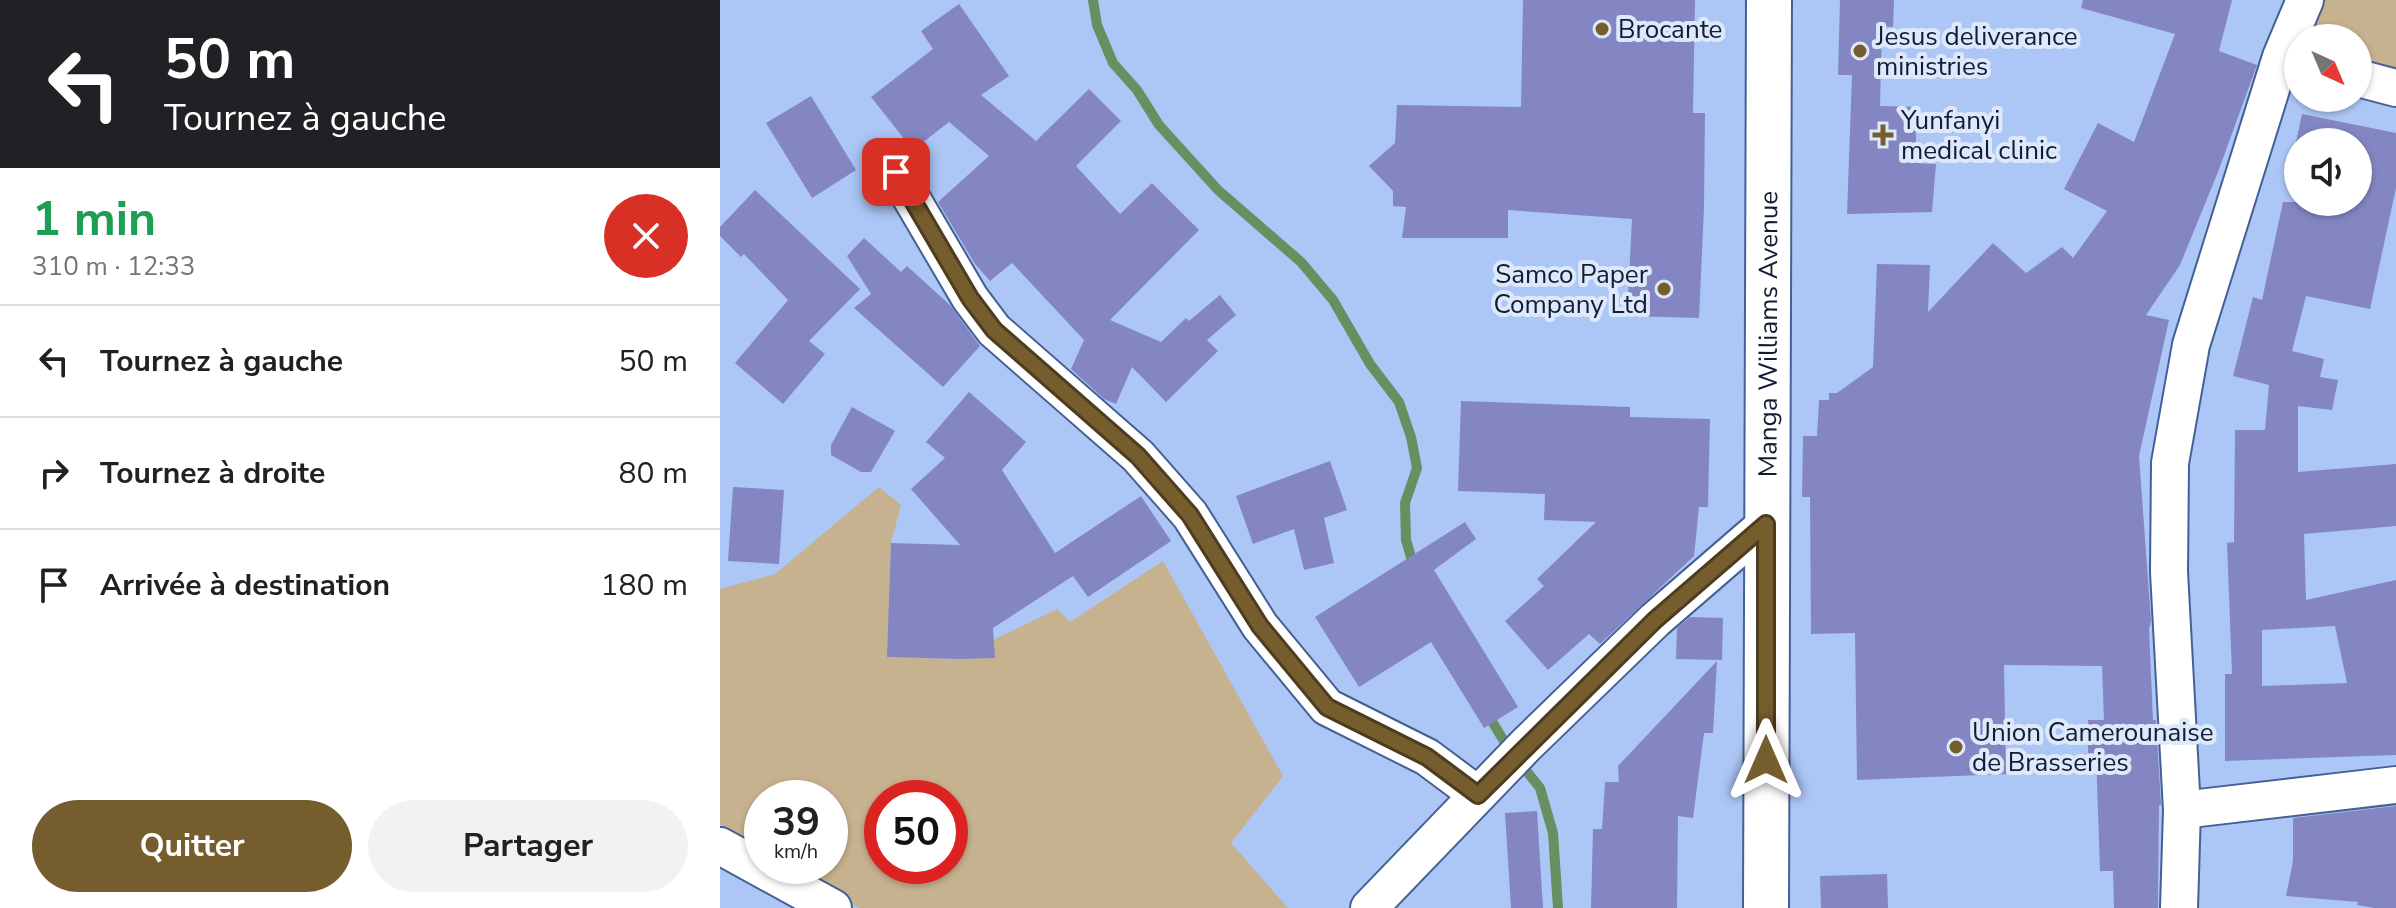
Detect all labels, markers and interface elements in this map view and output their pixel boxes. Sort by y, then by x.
place label: Brocante [1618,12,1722,47]
place label: Jesus deliverance ministries [1875,19,2078,84]
marker: Brocante [1593,20,1611,38]
text: 50 m [164,21,295,98]
north arrow [2284,24,2372,112]
map controls [2284,24,2372,216]
icon: left [32,32,136,136]
marker: Jesus deliverance ministries [1851,42,1869,60]
text: Tournez à gauche [164,94,446,143]
place label: Yunfanyi medical clinic [1900,103,2057,168]
marker: Yunfanyi medical clinic [1872,124,1894,146]
button: sound [2284,128,2372,216]
pin [862,138,930,206]
icon: arrive [874,150,918,194]
text: 1 min [32,186,156,252]
street label: Manga Williams Avenue [1750,191,1786,477]
button: close [604,194,688,278]
text: 310 m · 12:33 [32,249,195,284]
place label: Samco Paper Company Ltd [1493,257,1649,322]
marker: Samco Paper Company Ltd [1655,280,1673,298]
icon: left [32,339,76,383]
text: Tournez à gauche [100,341,343,382]
text: 50 m [619,341,688,382]
icon: right [32,451,76,495]
text: Tournez à droite [100,453,325,494]
text: 80 m [619,453,688,494]
icon: arrive [32,563,76,607]
text: Arrivée à destination [100,565,390,606]
text: 180 m [601,565,688,606]
place label: Union Camerounaise de Brasseries [1972,715,2214,780]
position arrow [1724,718,1808,802]
marker: Union Camerounaise de Brasseries [1947,738,1965,756]
speed limit sign: 50 [864,780,968,884]
text: 39 [772,795,820,849]
button: Quitter [32,800,352,892]
button: Partager [368,800,688,892]
text: km/h [774,838,818,865]

